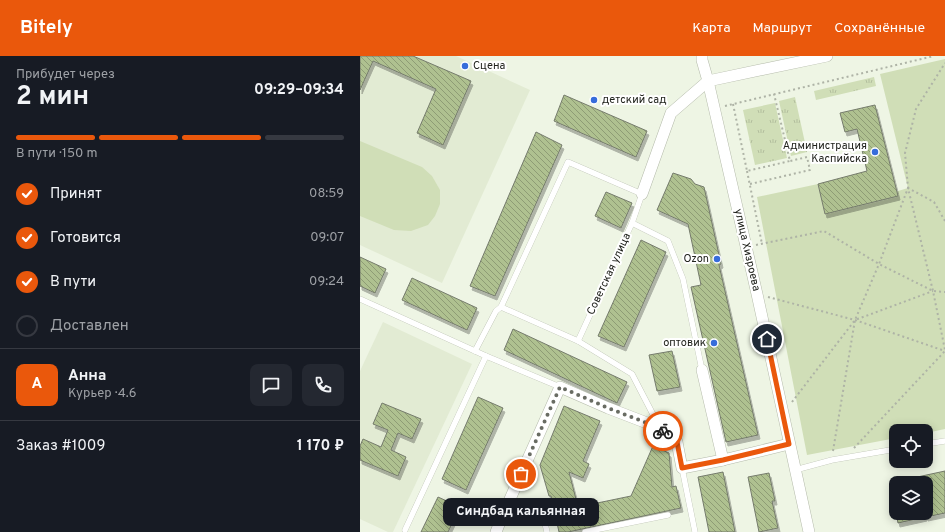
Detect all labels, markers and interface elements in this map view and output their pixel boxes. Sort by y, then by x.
text: Bitely [20,16,73,40]
text: Карта [692,20,731,37]
text: Маршрут [753,20,812,37]
text: Сохранённые [834,20,925,37]
place label: Сцена [473,59,506,73]
marker: Сцена [460,61,470,71]
text: Прибудет через [16,67,115,83]
text: 2 мин [16,81,89,114]
text: 09:29–09:34 [254,81,344,100]
place label: детский сад [602,93,667,107]
marker: детский сад [589,95,599,105]
place label: Администрация Каспийска [783,139,867,166]
text: В пути · 150 m [16,146,97,162]
marker: Администрация Каспийска [870,147,880,157]
icon: check [16,183,38,205]
text: Принят [50,185,102,204]
text: 08:59 [309,186,344,202]
street label: улица Хизроева [731,208,763,293]
icon: check [16,227,38,249]
text: Готовится [50,229,121,248]
text: 09:07 [310,230,344,246]
street label: Советская улица [584,231,634,317]
place label: Ozon [683,252,709,266]
marker: Ozon [712,254,722,264]
icon: check [16,271,38,293]
text: В пути [50,273,96,292]
text: 09:24 [309,274,344,290]
text: Доставлен [50,317,129,336]
pin [750,322,784,356]
icon: home [756,328,778,350]
place label: оптовик [663,336,706,350]
marker: оптовик [709,338,719,348]
button: chat [250,364,292,406]
button: phone [302,364,344,406]
text: Анна [68,367,106,386]
text: А [32,375,42,394]
text: Курьер · 4.6 [68,386,137,402]
courier [643,411,683,451]
icon: bike [652,420,674,442]
map controls [889,424,933,520]
button: locate [889,424,933,468]
text: Заказ #1009 [16,437,105,456]
text: 1 170 ₽ [297,437,344,456]
pin [504,457,538,491]
icon: bag [510,463,532,485]
button: layers [889,476,933,520]
callout: Синдбад кальянная [443,498,599,526]
text: Синдбад кальянная [456,504,586,520]

